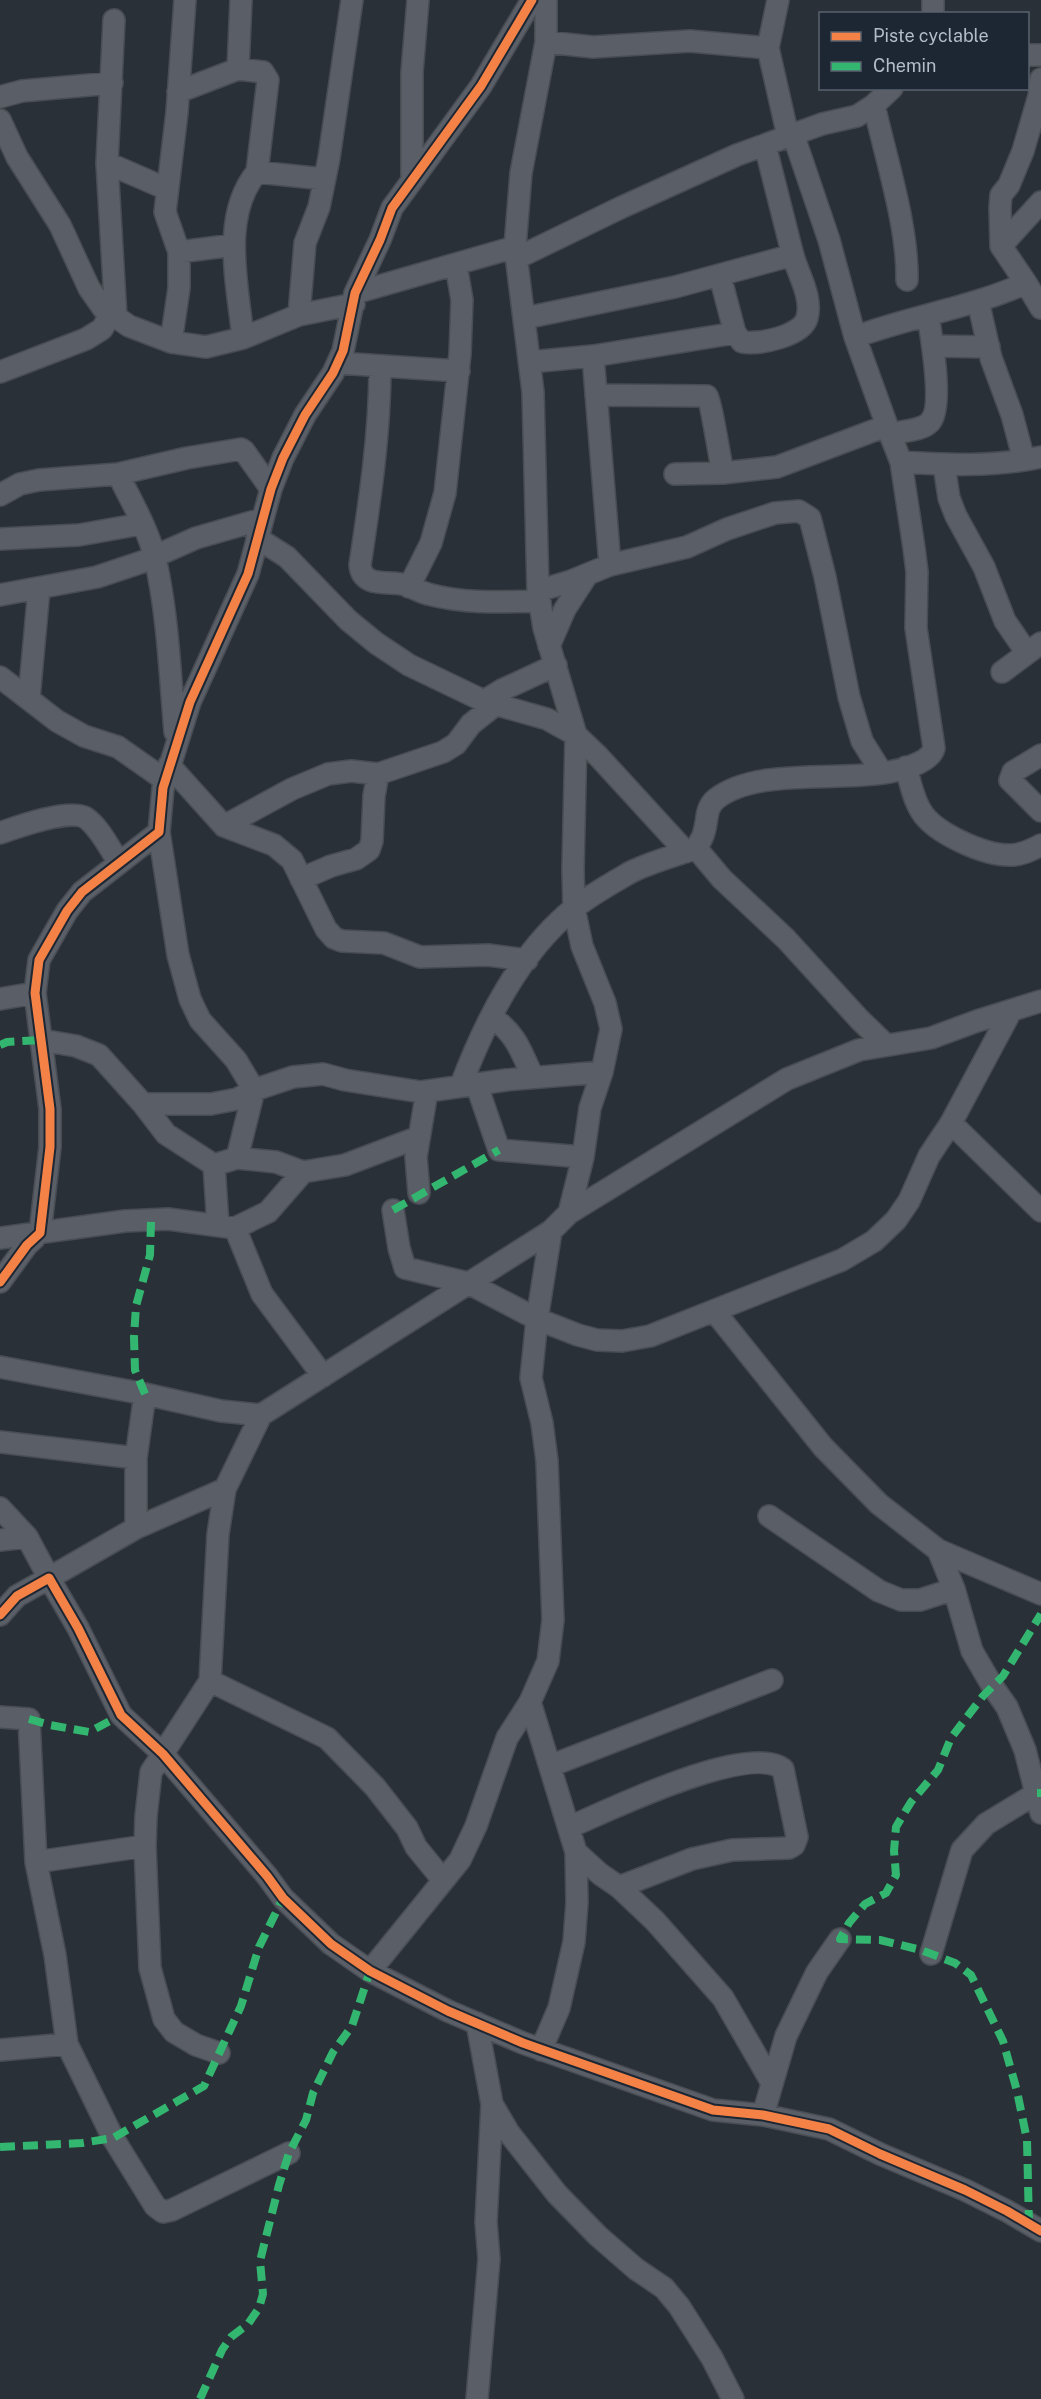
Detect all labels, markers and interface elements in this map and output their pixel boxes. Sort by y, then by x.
legend [819,12,1029,90]
text: Piste cyclable [873,25,989,46]
text: Chemin [873,55,937,76]

